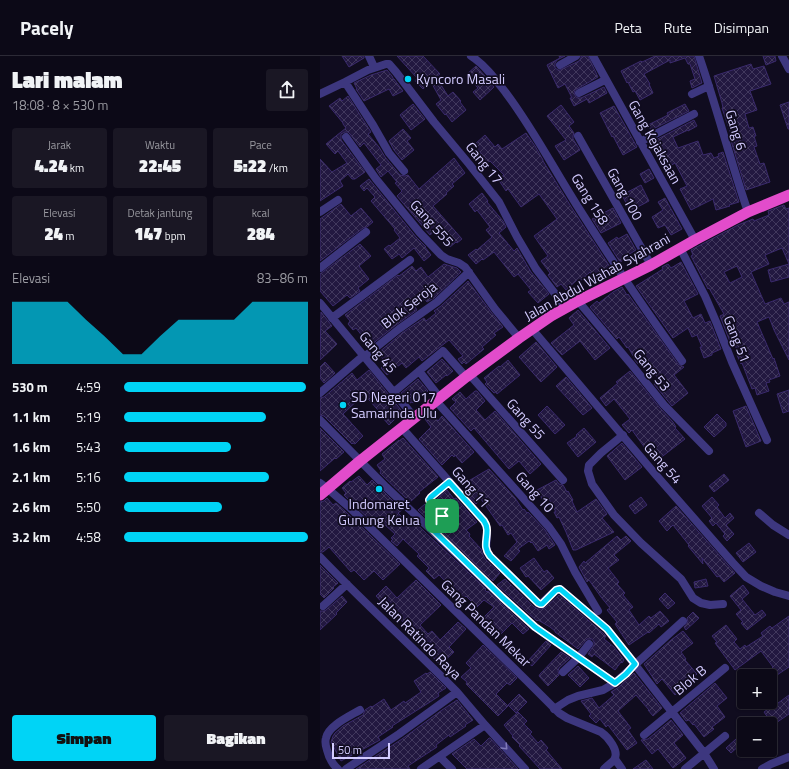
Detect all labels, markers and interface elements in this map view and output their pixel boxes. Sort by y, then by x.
text: Pacely [20,13,74,42]
text: Peta [615,17,642,38]
text: Rute [664,17,692,38]
text: Disimpan [714,17,769,38]
text: Lari malam [12,63,123,97]
place label: Kyncoro Masali [416,68,505,89]
button: share [266,69,308,111]
marker: Kyncoro Masali [403,74,413,84]
text: 18:08 · 8 × 530 m [12,95,108,115]
street label: Gang Kejaksaan [624,96,687,188]
street label: Gang 6 [720,107,753,153]
text: Jarak [48,137,71,153]
text: Waktu [145,137,175,153]
text: Pace [250,137,272,153]
street label: Gang 17 [461,137,508,188]
text: 4.24 [34,153,67,179]
text: 22:45 [139,153,181,179]
text: 5:22 [233,153,266,179]
text: km [67,160,84,176]
text: /km [266,160,288,176]
street label: Gang 100 [602,164,649,224]
street label: Gang 158 [566,169,615,229]
street label: Gang 555 [406,194,459,251]
text: Elevasi [43,205,76,221]
text: Detak jantung [128,205,192,221]
text: kcal [252,205,270,221]
text: 24 [44,221,63,247]
text: 147 [134,221,162,247]
text: 284 [247,221,275,247]
text: m [63,228,74,244]
text: bpm [162,228,186,244]
street label: Jalan Abdul Wahab Syahrani [520,228,674,326]
text: Elevasi [12,268,50,288]
text: 83–86 m [257,268,308,288]
street label: Blok Seroja [376,276,441,333]
street label: Gang 51 [719,312,756,366]
street label: Gang 45 [355,326,402,377]
street label: Gang 53 [629,344,676,395]
text: 530 m [12,377,48,397]
text: 4:59 [76,377,101,397]
place label: SD Negeri 017 Samarinda Ulu [351,386,437,423]
street label: Gang 55 [502,393,551,444]
marker: SD Negeri 017 Samarinda Ulu [338,400,348,410]
text: 1.1 km [12,407,50,427]
text: 5:19 [76,407,101,427]
text: 1.6 km [12,437,50,457]
text: 5:43 [76,437,101,457]
street label: Gang 54 [639,437,688,488]
street label: Gang 11 [447,461,495,512]
street label: Gang 10 [511,466,560,517]
text: 2.1 km [12,467,50,487]
text: 5:16 [76,467,101,487]
marker: Indomaret Gunung Kelua [374,484,384,494]
place label: Indomaret Gunung Kelua [338,493,420,530]
text: 2.6 km [12,497,50,517]
text: 5:50 [76,497,101,517]
pin [425,499,459,533]
icon: arrive [431,505,453,527]
text: 3.2 km [12,527,50,547]
text: 4:58 [76,527,101,547]
street label: Gang Pandan Mekar [436,574,536,671]
street label: Jalan Ratindo Raya [374,591,467,684]
street label: Blok B [669,659,711,700]
map controls [737,669,777,757]
button: + [737,669,777,709]
button: Simpan [12,715,156,761]
button: Bagikan [164,715,308,761]
button: − [737,717,777,757]
scale bar [332,741,390,760]
text: 50 m [338,742,362,758]
one-way arrow [500,742,507,750]

